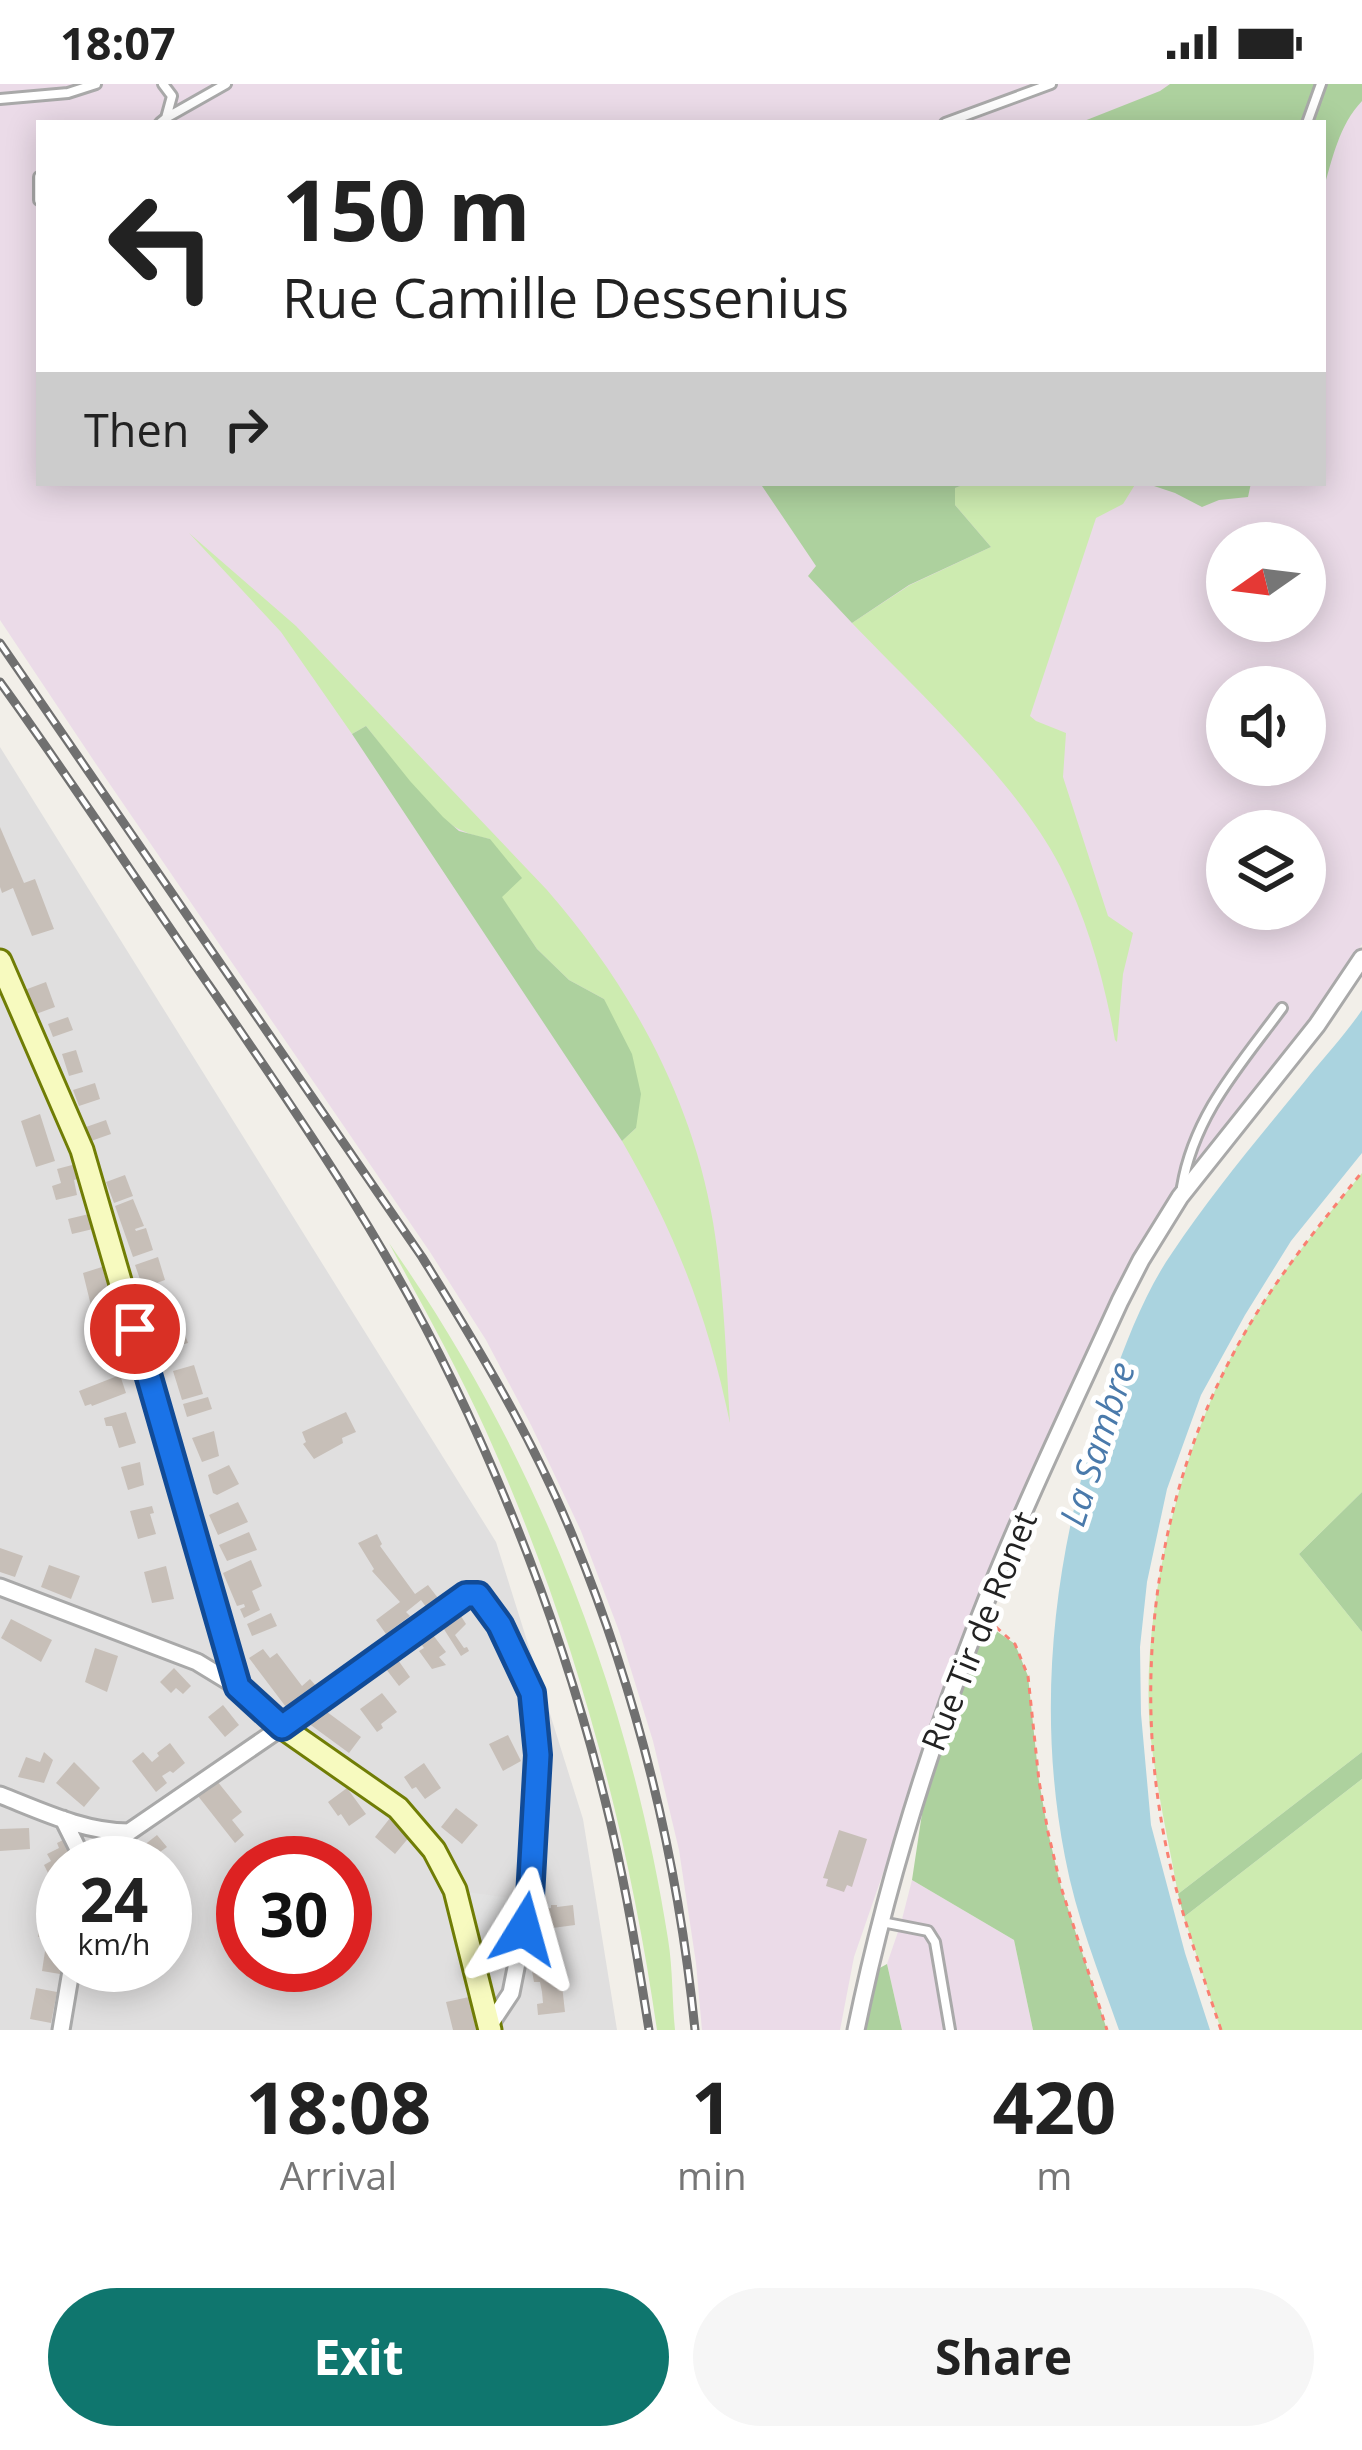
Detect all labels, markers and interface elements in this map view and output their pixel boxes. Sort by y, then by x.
text: 18:07 [60,12,176,73]
text: 150 m [282,151,530,266]
icon: left [84,168,240,324]
text: Rue Camille Dessenius [282,260,849,334]
icon: right [213,396,279,462]
text: Then [84,399,189,460]
north arrow [1206,522,1326,642]
map controls [1206,522,1326,930]
button: sound [1206,666,1326,786]
button: layers [1206,810,1326,930]
pin [84,1278,186,1380]
icon: arrive [102,1296,168,1362]
water label: La Sambre [1047,1356,1146,1532]
street label: Rue Tir de Ronet [910,1504,1047,1757]
speed limit sign: 30 [216,1836,372,1992]
text: 24 [80,1858,148,1940]
position arrow [461,1866,587,1992]
text: km/h [78,1923,150,1964]
text: 18:08 [246,2057,431,2155]
text: 1 [691,2057,732,2155]
text: 420 [993,2057,1116,2155]
text: Arrival [280,2148,397,2201]
text: min [677,2148,747,2201]
text: m [1036,2148,1072,2201]
button: Exit [48,2288,669,2426]
button: Share [693,2288,1314,2426]

